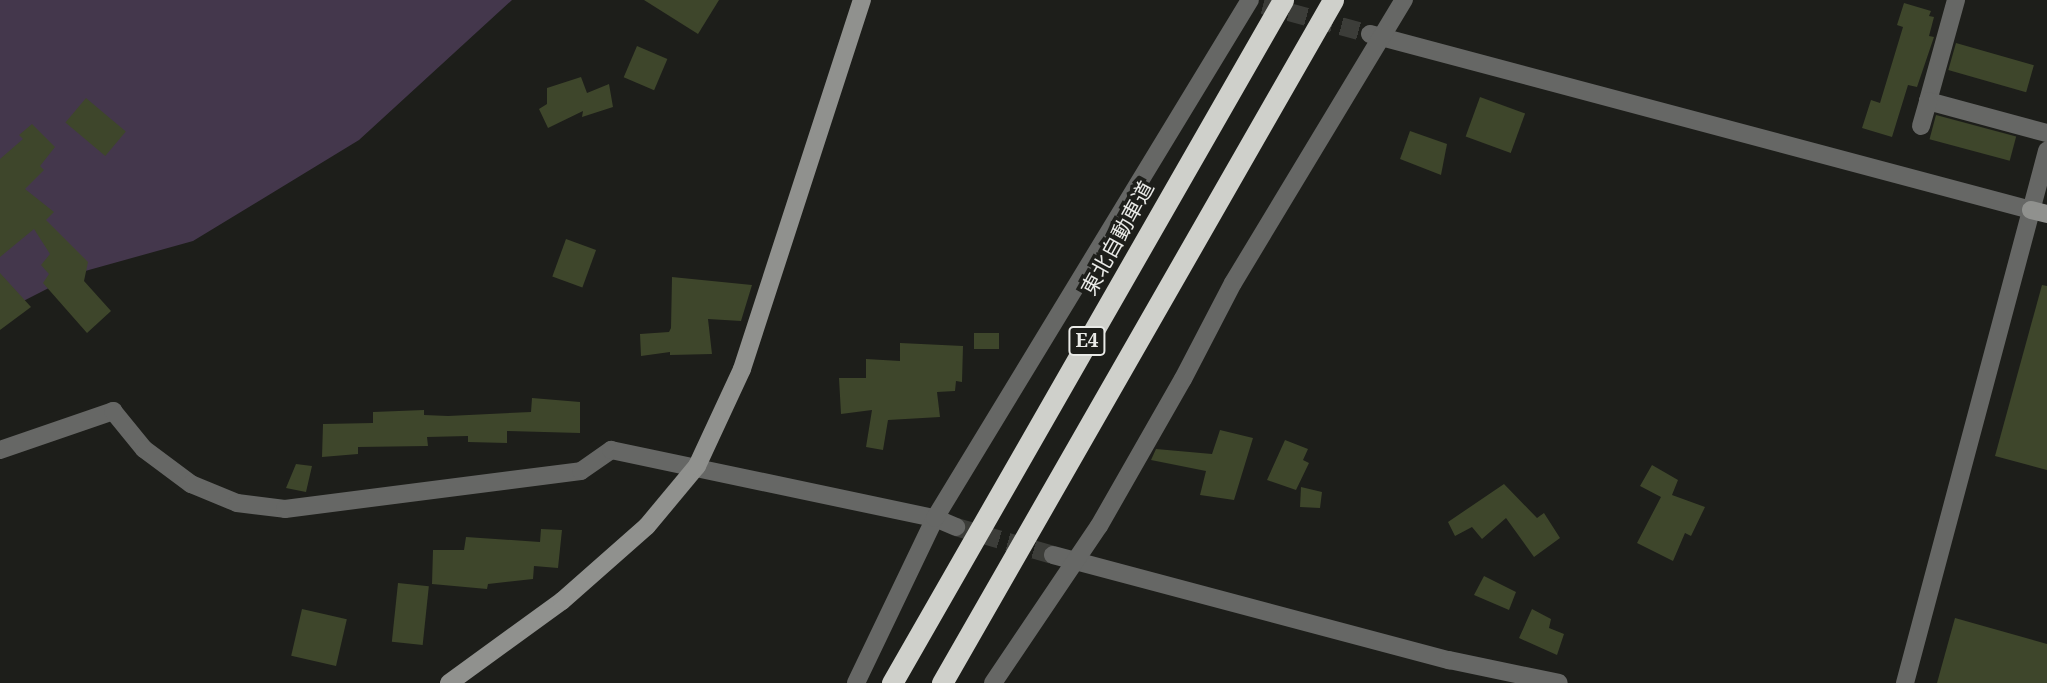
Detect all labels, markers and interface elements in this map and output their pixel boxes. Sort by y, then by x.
street label: 東北自動車道 [1075,177,1159,299]
road number: E4 [1068,326,1106,356]

